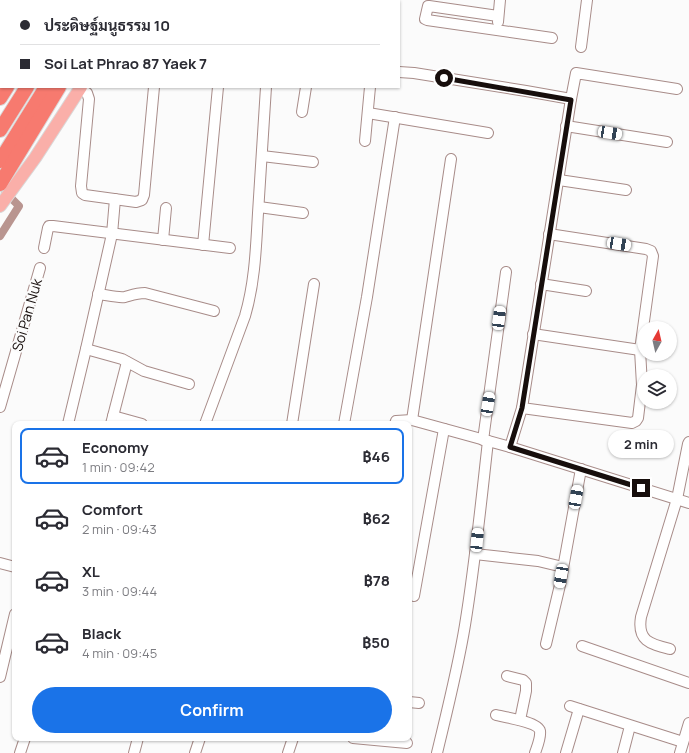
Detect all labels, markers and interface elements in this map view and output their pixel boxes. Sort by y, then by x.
text: ประดิษฐ์มนูธรรม 10 [44,15,170,36]
text: Soi Lat Phrao 87 Yaek 7 [44,53,207,74]
route start [435,69,453,87]
car [597,125,623,141]
car [606,236,632,252]
street label: Soi Pan Nuk [7,275,46,353]
car [492,305,506,331]
north arrow [637,321,677,361]
map controls [637,321,677,409]
button: layers [637,369,677,409]
car [480,391,496,417]
callout: 2 min [608,430,674,458]
text: 2 min [624,435,658,453]
text: Economy [82,437,149,458]
icon: car [34,438,70,474]
text: ฿46 [363,446,390,467]
text: 1 min · 09:42 [82,458,155,476]
route end [632,479,650,497]
car [568,484,584,510]
text: Comfort [82,499,143,520]
icon: car [34,500,70,536]
text: ฿62 [363,508,390,529]
text: 2 min · 09:43 [82,520,157,538]
car [470,527,484,553]
text: XL [82,561,100,582]
icon: car [34,562,70,598]
car [553,563,569,589]
text: ฿78 [364,570,390,591]
text: 3 min · 09:44 [82,582,157,600]
text: Black [82,623,121,644]
icon: car [34,624,70,660]
text: ฿50 [362,632,390,653]
text: 4 min · 09:45 [82,644,157,662]
button: Confirm [32,687,392,733]

